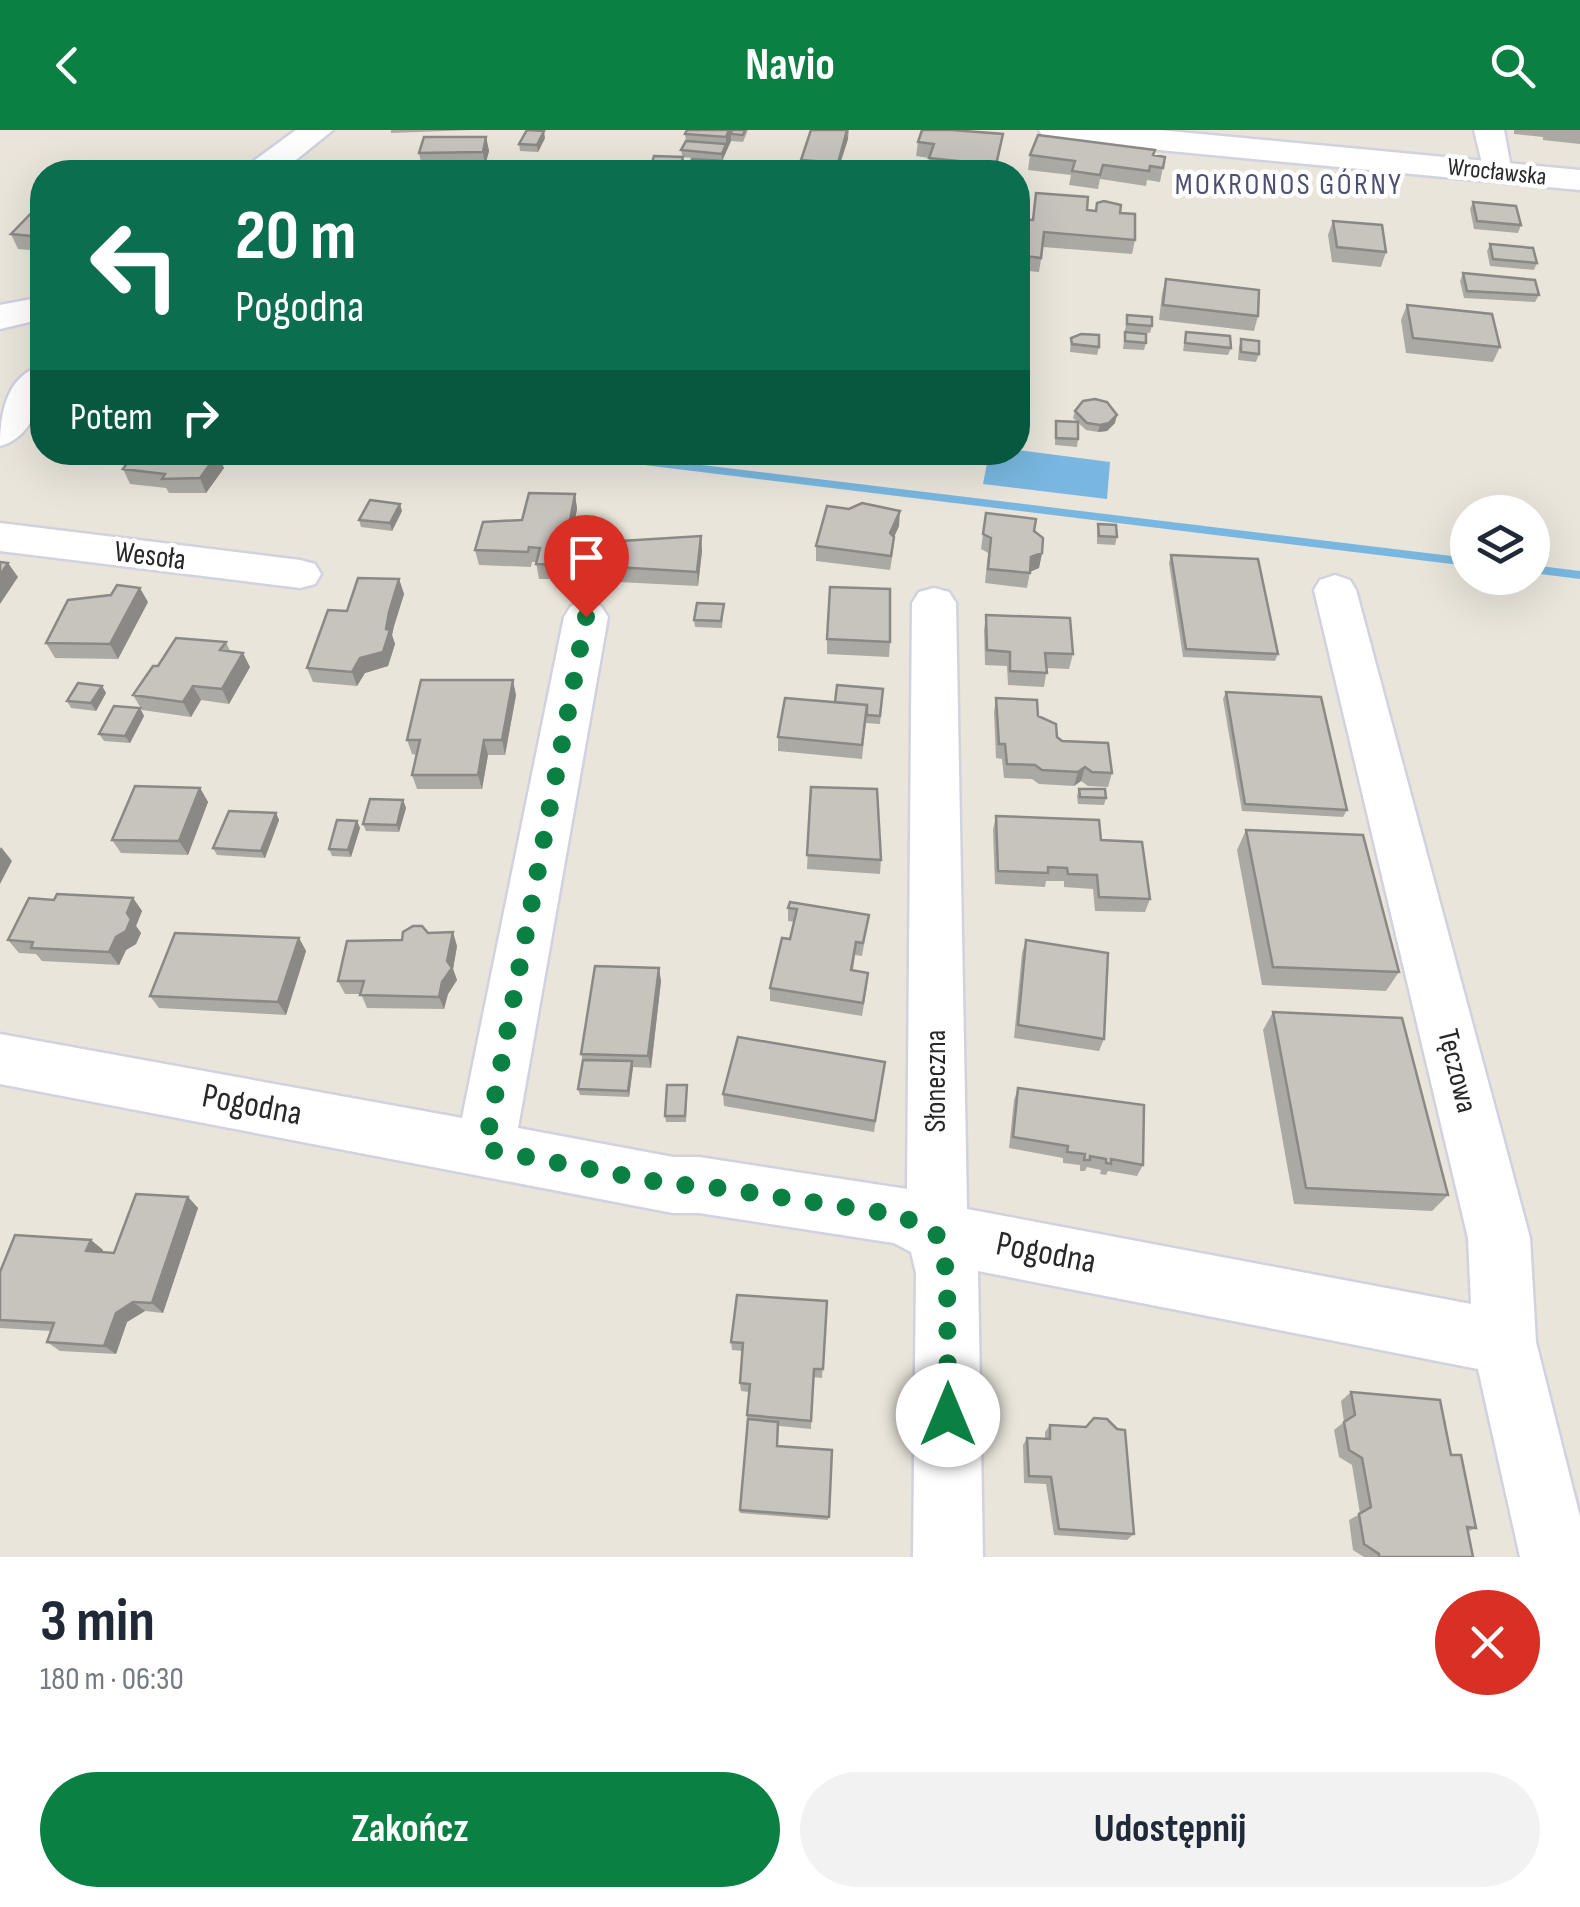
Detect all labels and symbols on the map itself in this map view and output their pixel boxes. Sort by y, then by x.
street label: Wrocławska [1446,151,1548,193]
district label: MOKRONOS GÓRNY [1175,167,1403,203]
pin [544,515,629,618]
street label: Wesoła [112,534,188,578]
street label: Tęczowa [1429,1026,1485,1116]
street label: Słoneczna [918,1030,954,1132]
street label: Pogodna [199,1074,305,1136]
street label: Pogodna [993,1222,1099,1284]
position arrow [896,1363,1000,1467]

